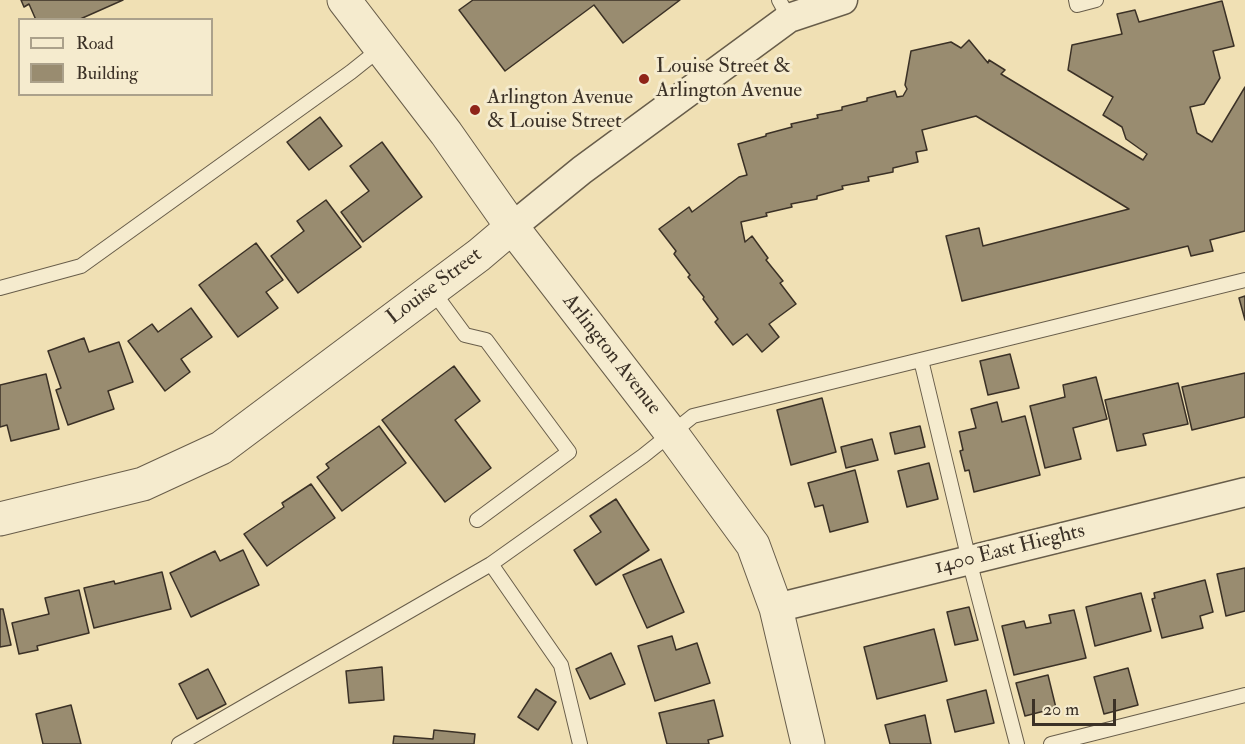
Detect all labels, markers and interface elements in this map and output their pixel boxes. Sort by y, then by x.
legend [18,18,213,96]
text: Road [76,32,114,55]
place label: Louise Street & Arlington Avenue [656,54,802,104]
text: Building [76,62,138,85]
marker: Louise Street & Arlington Avenue [637,72,651,86]
place label: Arlington Avenue & Louise Street [487,85,633,135]
marker: Arlington Avenue & Louise Street [468,103,482,117]
street label: Louise Street [382,243,488,331]
street label: Arlington Avenue [556,290,666,420]
street label: 1400 East Hieghts [932,519,1088,581]
scale bar [1035,687,1119,725]
text: 20 m [1043,698,1079,721]

